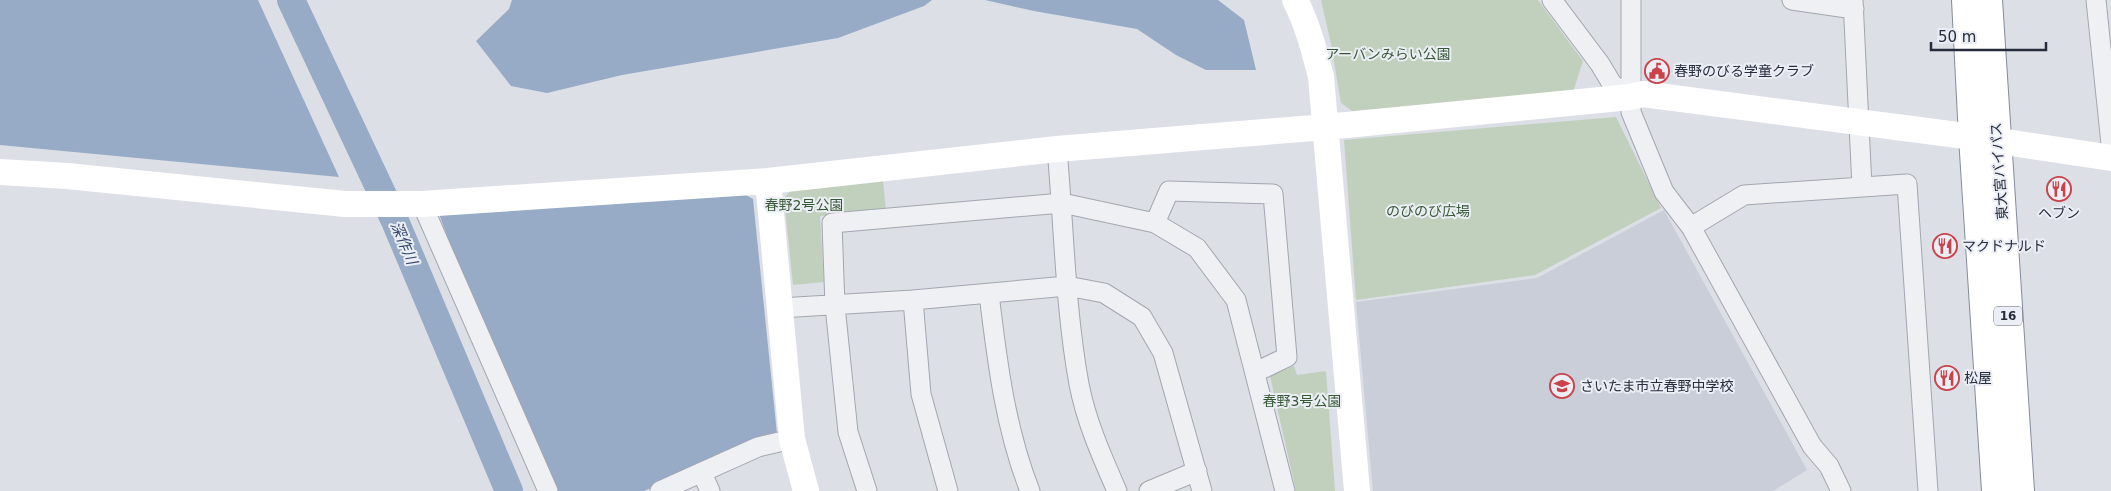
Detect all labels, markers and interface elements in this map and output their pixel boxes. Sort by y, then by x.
scale bar [1931,20,2046,52]
text: 50 m [1938,28,1976,46]
park label: アーバンみらい公園 [1325,46,1451,62]
public building icon: 春野のびる学童クラブ [1644,58,1670,84]
place label: 春野のびる学童クラブ [1674,63,1814,79]
street label: 東大宮バイパス [1988,122,2010,220]
restaurant icon: ヘブン [2046,176,2072,202]
park label: 春野2号公園 [765,197,843,213]
park label: のびのび広場 [1386,203,1470,219]
place label: ヘブン [2038,205,2080,221]
water label: 深作川 [387,219,422,269]
restaurant icon: マクドナルド [1932,233,1958,259]
place label: マクドナルド [1962,238,2046,254]
road number: 16 [1994,306,2022,326]
restaurant icon: 松屋 [1934,365,1960,391]
place label: 松屋 [1964,370,1992,386]
school or university icon: さいたま市立春野中学校 [1549,373,1575,399]
place label: さいたま市立春野中学校 [1580,378,1734,394]
park label: 春野3号公園 [1263,393,1341,409]

